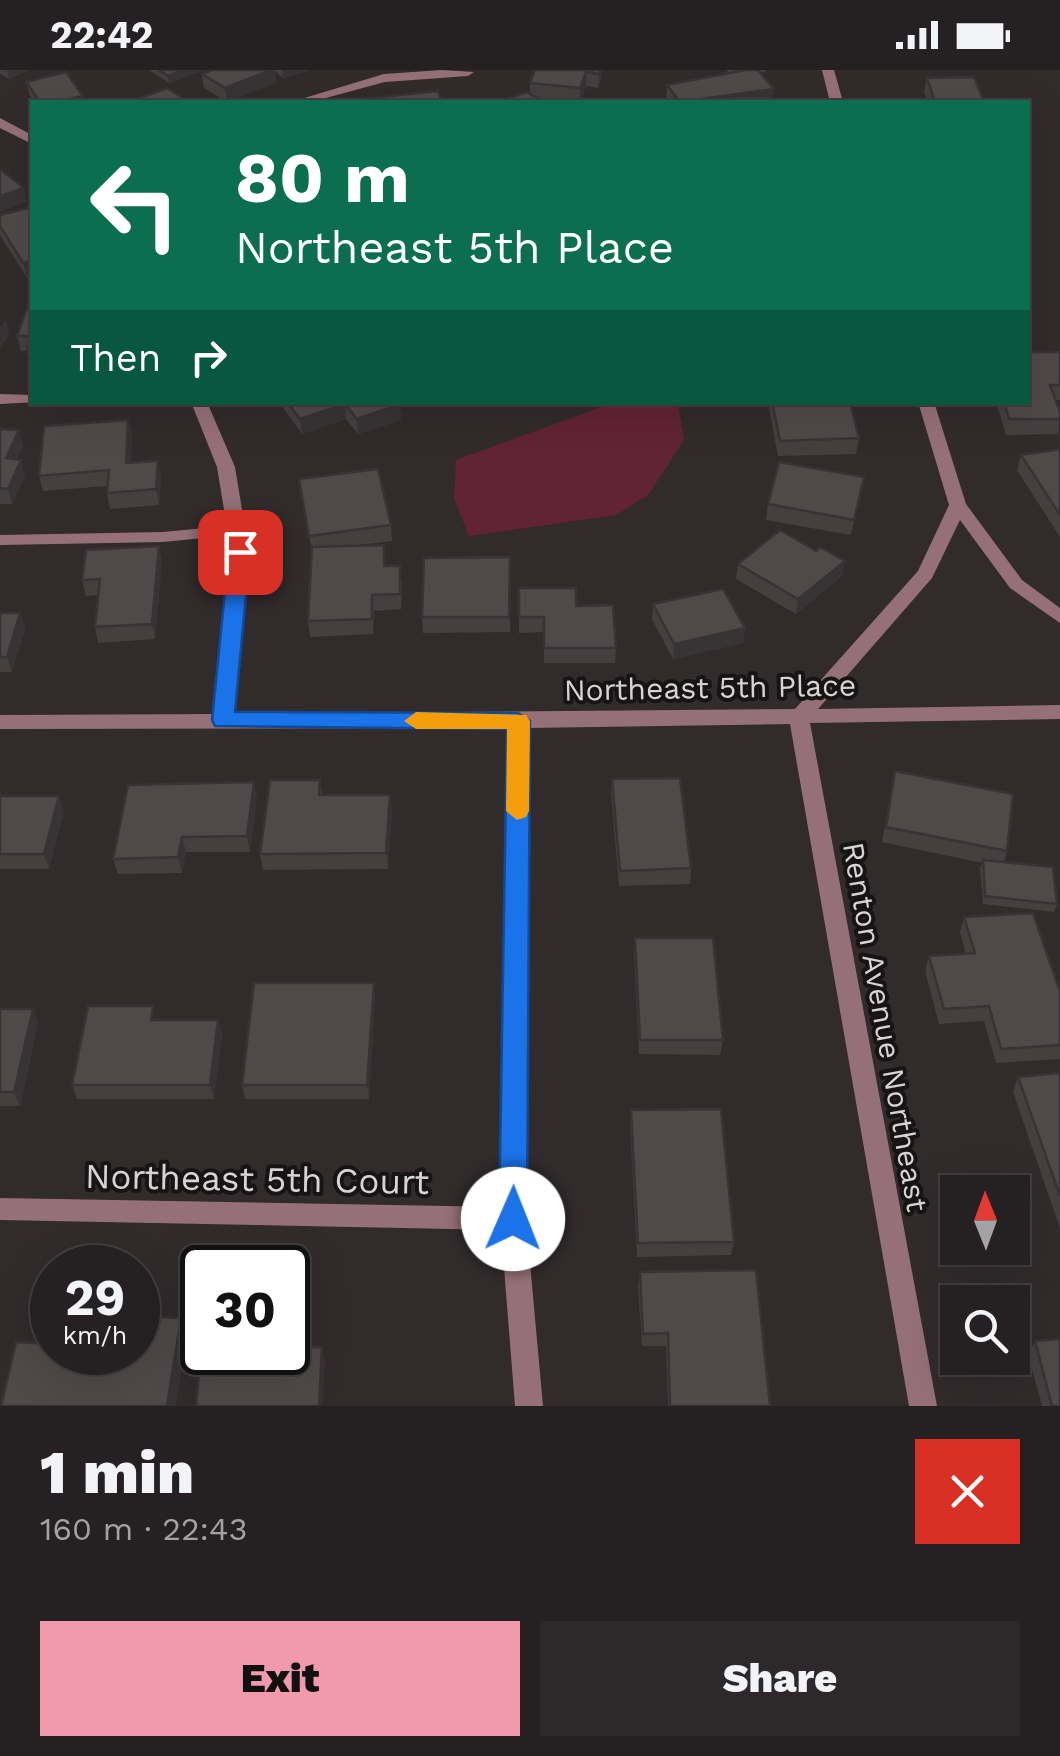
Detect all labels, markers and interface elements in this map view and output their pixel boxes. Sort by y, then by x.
text: 22:42 [50,13,154,57]
text: 80 m [235,137,410,219]
icon: left [70,140,200,270]
text: Northeast 5th Place [235,221,674,274]
icon: right [181,330,236,385]
text: Then [70,336,161,380]
pin [198,510,283,595]
icon: arrive [213,525,268,580]
street label: Northeast 5th Place [563,667,857,708]
street label: Renton Avenue Northeast [836,839,935,1215]
street label: Northeast 5th Court [85,1155,430,1203]
position arrow [461,1167,565,1271]
north arrow [940,1175,1030,1265]
map controls [940,1175,1030,1375]
speed limit sign: 30 [180,1245,310,1375]
text: 29 [65,1268,125,1327]
button: search [940,1285,1030,1375]
text: km/h [63,1321,127,1350]
text: 1 min [40,1437,194,1508]
button: close [915,1439,1020,1544]
text: 160 m · 22:43 [40,1510,247,1548]
button: Exit [40,1621,520,1736]
button: Share [540,1621,1020,1736]

